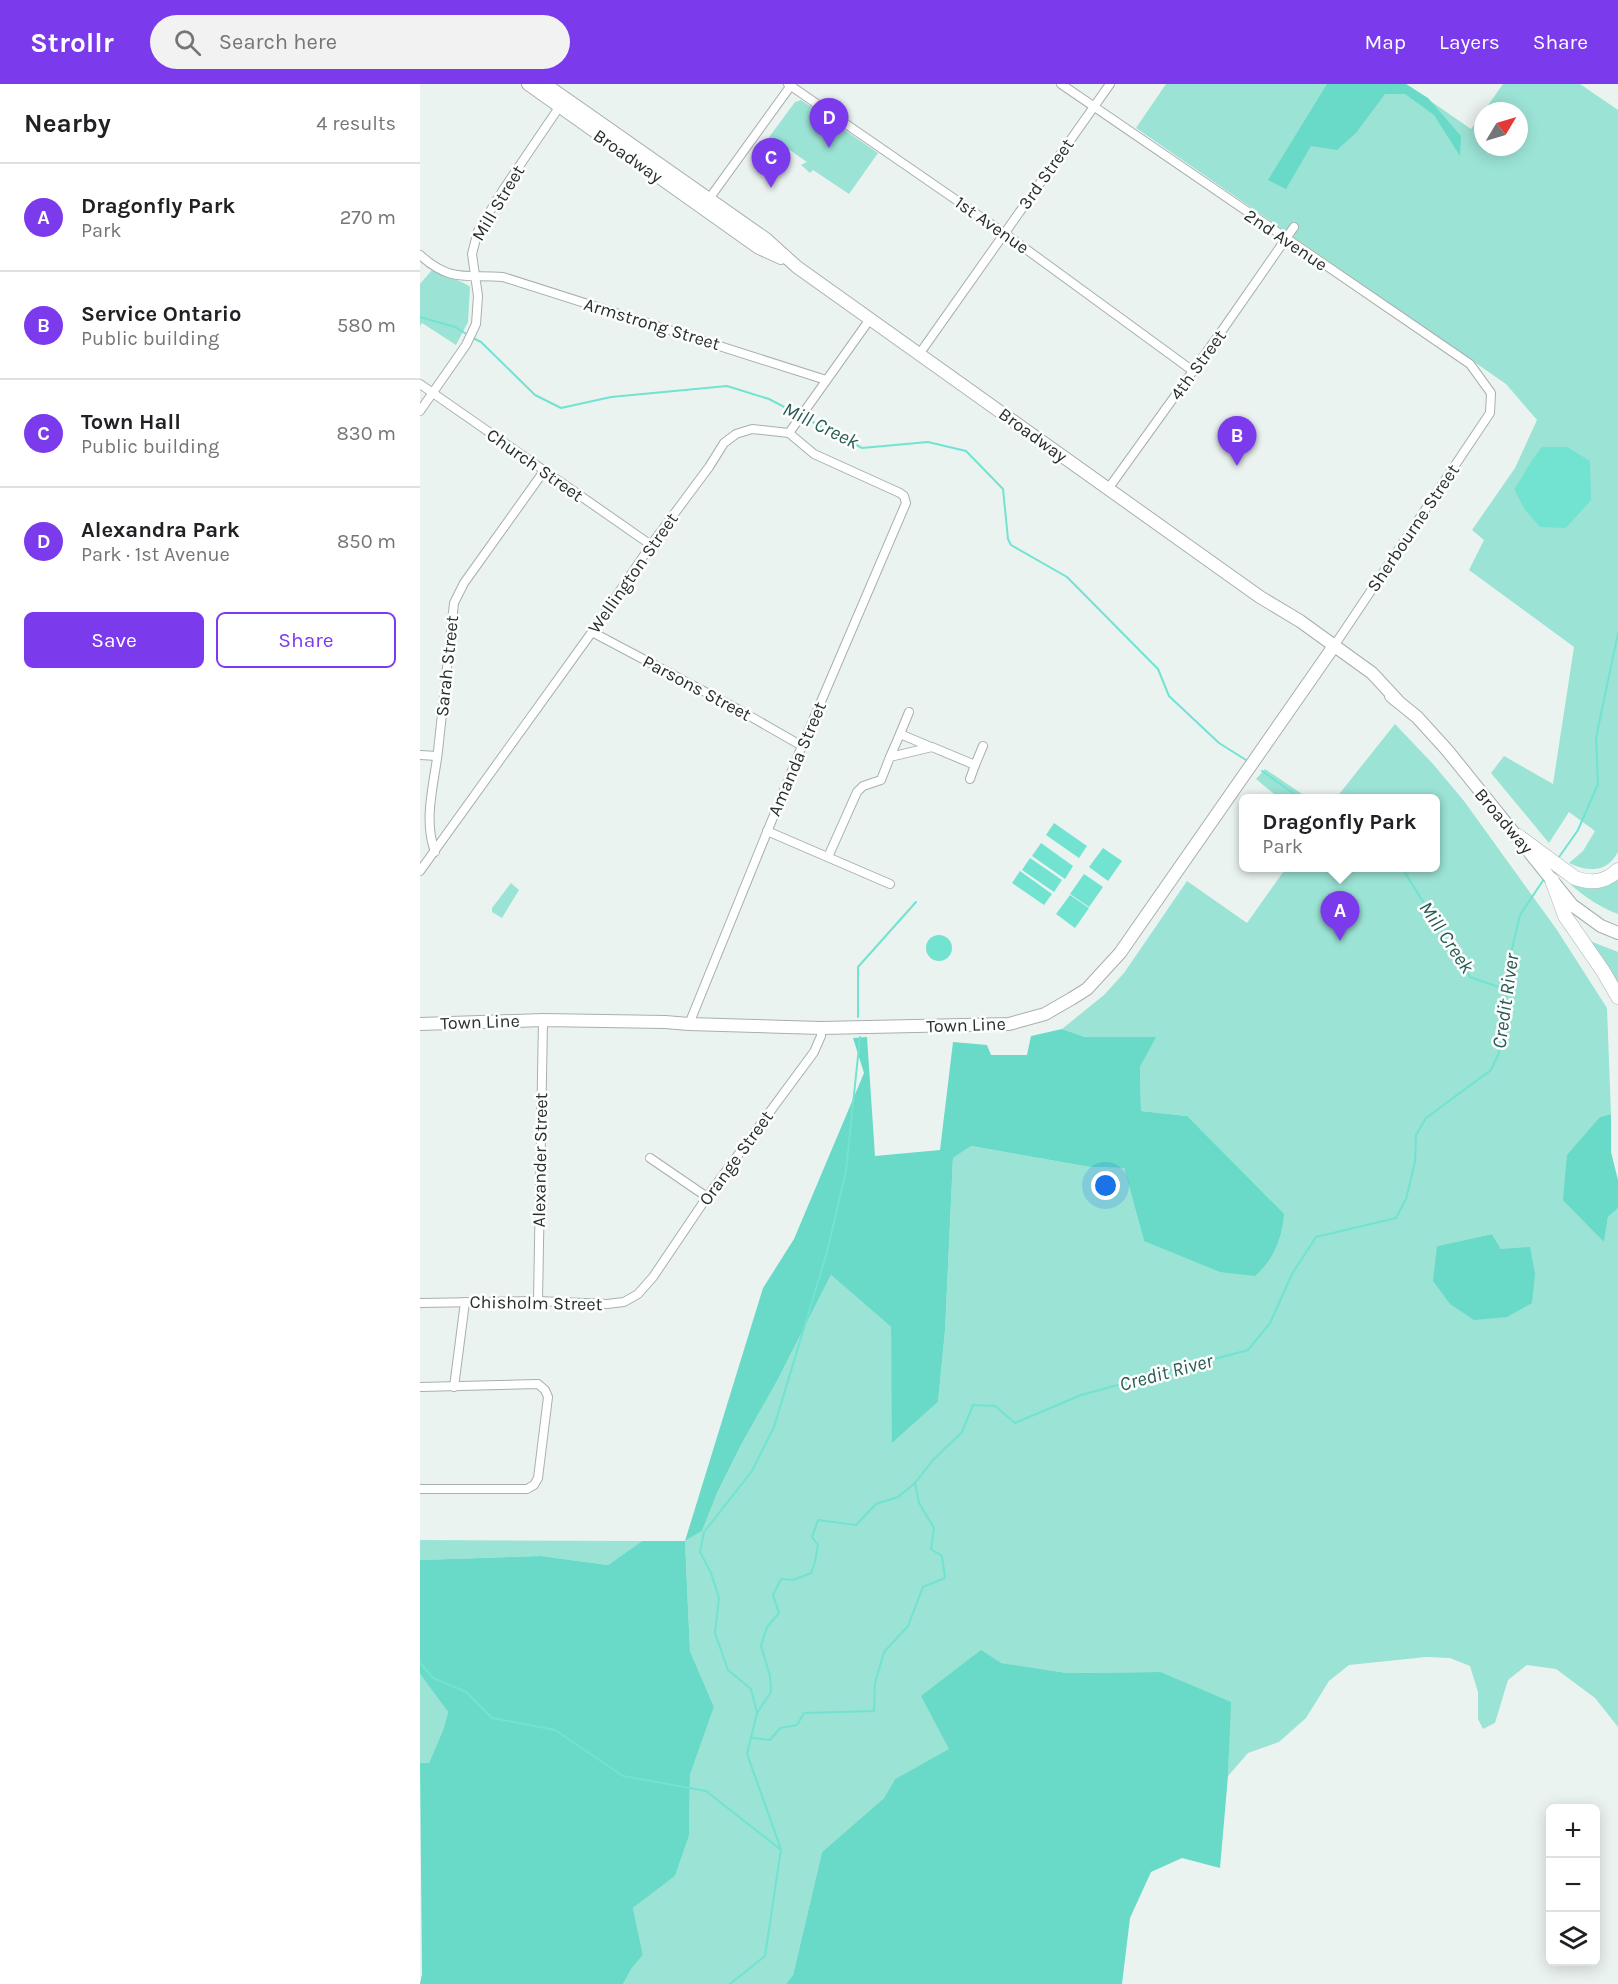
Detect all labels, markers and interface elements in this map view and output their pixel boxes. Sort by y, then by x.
search box [150,15,570,69]
text: Strollr [30,26,114,59]
icon: search [171,26,204,59]
text: Search here [219,29,337,55]
text: Map [1364,30,1406,54]
text: Layers [1439,30,1500,54]
text: Share [1533,30,1588,54]
pin: D [810,98,848,148]
north arrow [1474,102,1528,156]
text: Nearby [24,108,111,139]
text: 4 results [316,112,396,135]
street label: Broadway [589,124,667,188]
street label: 3rd Street [1014,134,1079,214]
pin: C [752,138,790,188]
street label: Mill Street [467,161,529,245]
street label: 1st Avenue [951,191,1033,259]
text: Dragonfly Park [81,193,235,219]
street label: 2nd Avenue [1240,204,1332,276]
text: A [37,206,50,229]
text: 270 m [340,206,396,229]
text: Park [81,219,122,242]
street label: Armstrong Street [581,293,723,355]
text: Service Ontario [81,301,241,327]
text: B [37,314,50,337]
text: 580 m [337,314,396,337]
street label: 4th Street [1165,325,1231,404]
text: Public building [81,327,219,350]
water label: Mill Creek [779,397,863,454]
street label: Broadway [994,403,1072,468]
text: Town Hall [81,409,181,435]
pin: B [1218,416,1256,466]
text: C [37,422,50,445]
text: 830 m [337,422,396,445]
street label: Church Street [482,424,588,507]
text: Public building [81,435,219,458]
street label: Sherbourne Street [1362,460,1464,596]
street label: Wellington Street [583,508,683,638]
text: Alexandra Park [81,517,240,543]
text: D [37,530,50,553]
text: 850 m [337,530,396,553]
text: Park · 1st Avenue [81,543,230,566]
button: Save [24,612,204,668]
button: Share [216,612,396,668]
street label: Sarah Street [431,614,463,718]
street label: Parsons Street [639,650,755,726]
street label: Amanda Street [763,698,831,820]
street label: Broadway [1470,784,1538,859]
popup [1239,794,1440,872]
text: Dragonfly Park [1262,809,1417,835]
text: Park [1262,835,1303,858]
pin: A [1320,892,1360,941]
water label: Mill Creek [1414,897,1479,978]
water label: Credit River [1487,951,1524,1050]
street label: Town Line [440,1010,520,1034]
street label: Town Line [926,1013,1006,1037]
street label: Alexander Street [528,1092,552,1228]
street label: Orange Street [694,1106,778,1210]
your location [1091,1171,1120,1200]
street label: Chisholm Street [469,1291,603,1315]
water label: Credit River [1117,1349,1217,1396]
map controls [1546,1804,1600,1966]
button: + [1546,1804,1600,1858]
button: − [1546,1858,1600,1912]
button: layers [1546,1912,1600,1966]

